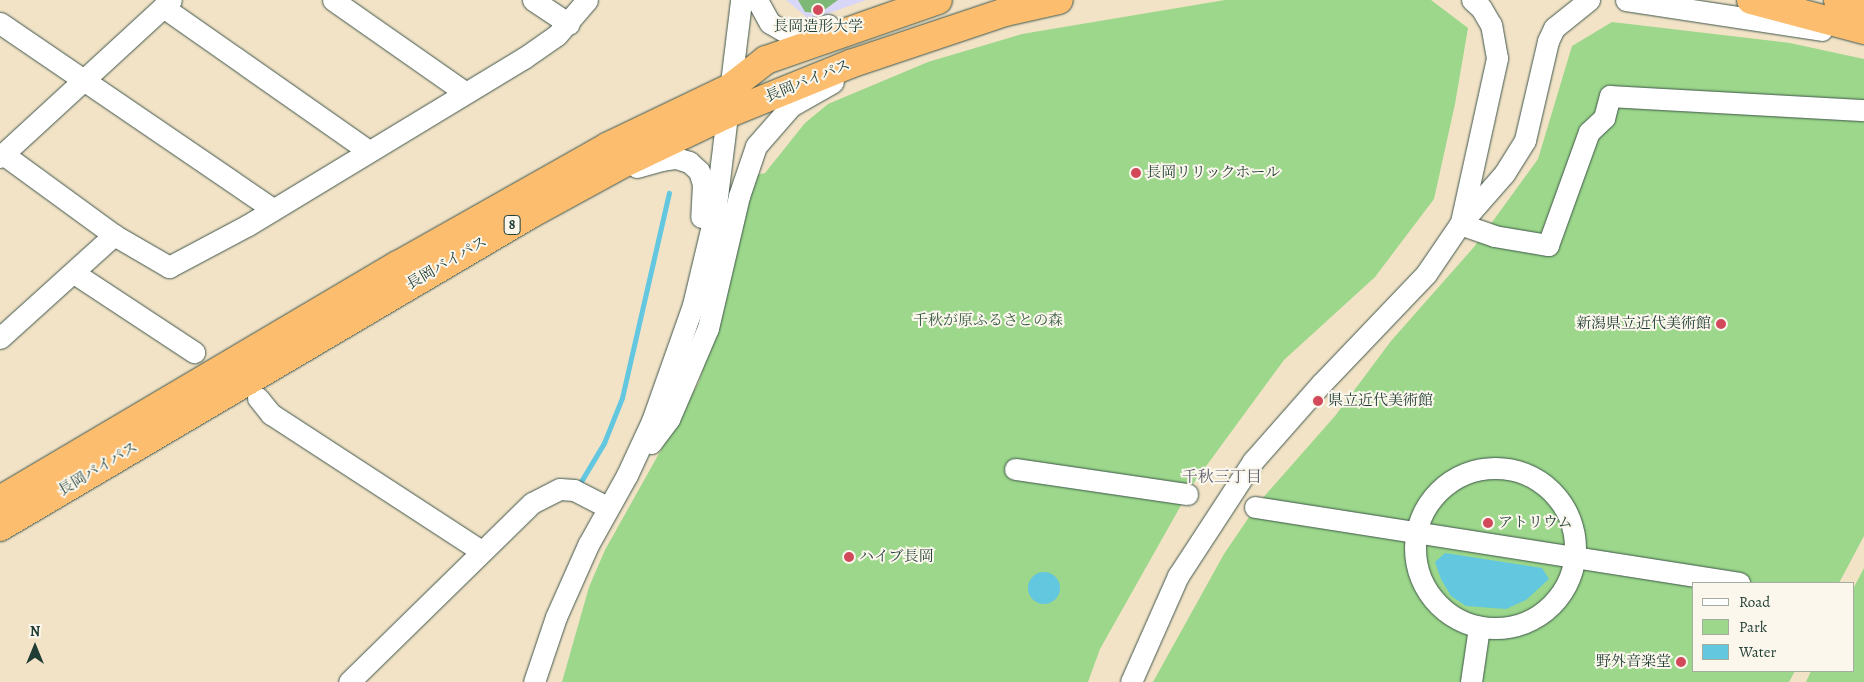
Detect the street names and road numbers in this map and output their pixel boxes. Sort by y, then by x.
street label: 長岡バイパス [763,56,853,106]
road number: 8 [503,214,521,236]
street label: 長岡バイパス [404,233,490,293]
street label: 長岡バイパス [55,438,141,500]

